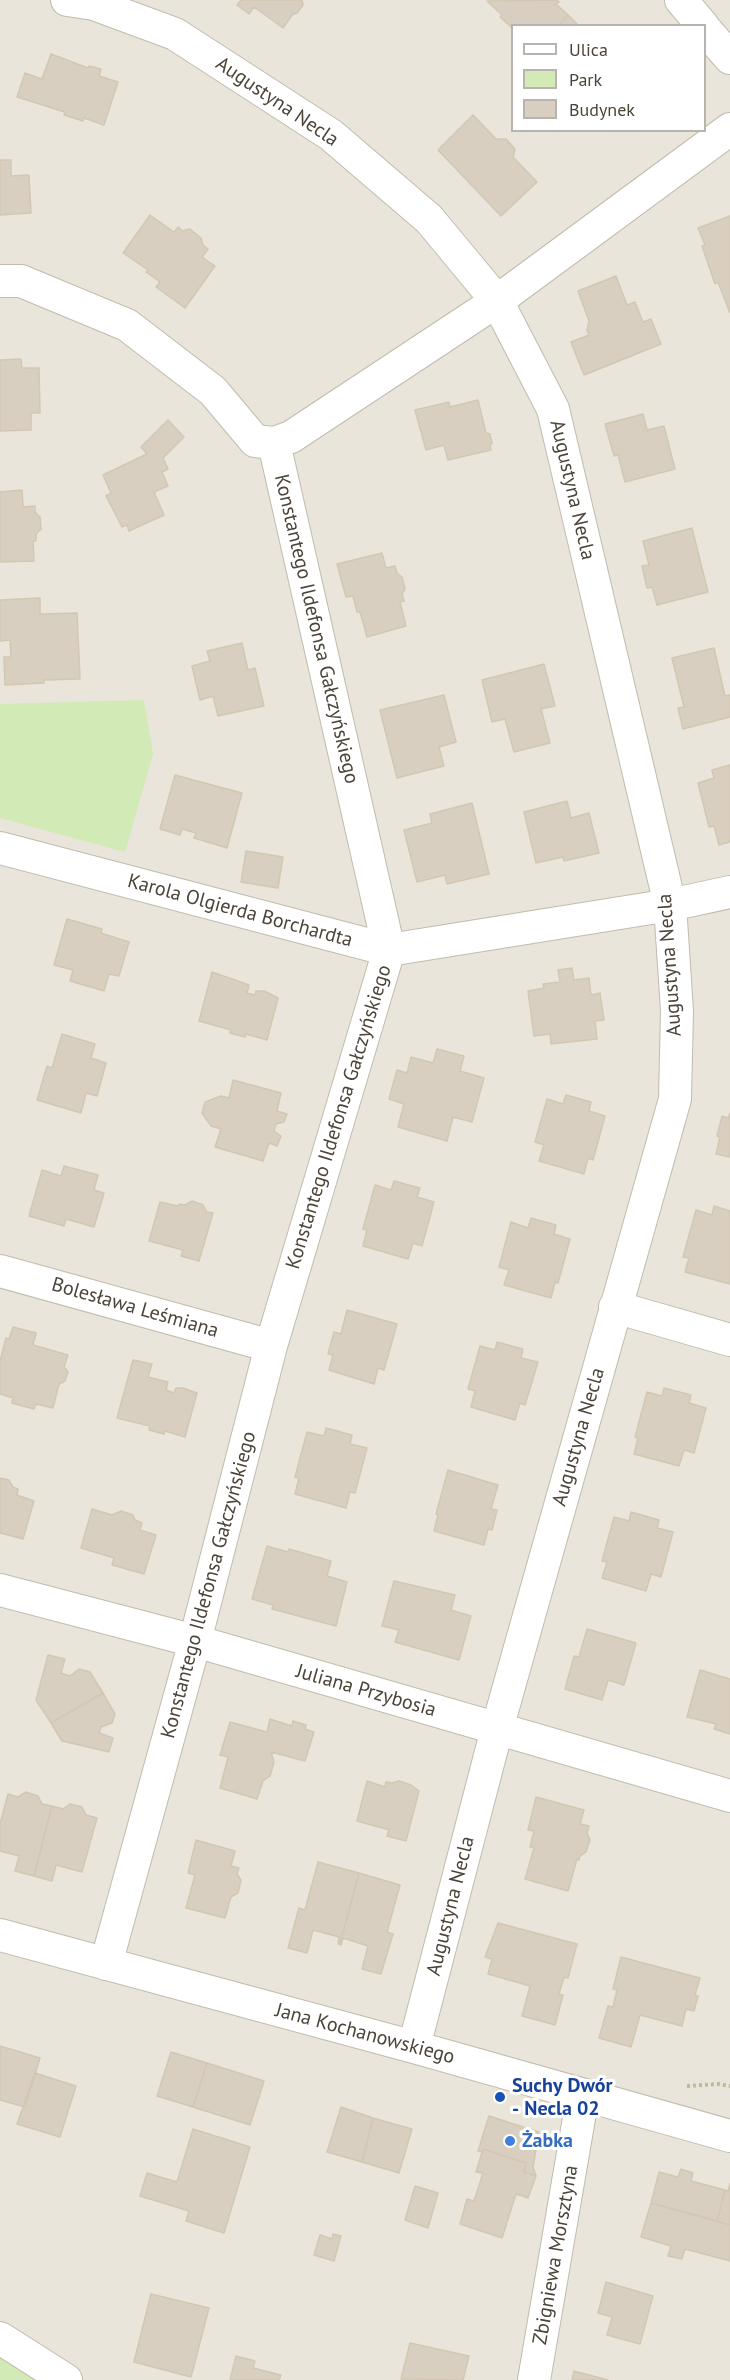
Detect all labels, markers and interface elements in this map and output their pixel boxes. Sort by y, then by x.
legend [511,24,706,132]
text: Ulica [569,38,608,61]
street label: Augustyna Necla [211,52,343,152]
text: Park [569,68,602,91]
text: Budynek [569,98,635,121]
street label: Augustyna Necla [544,418,600,562]
street label: Konstantego Ildefonsa Gałczyńskiego [269,472,363,786]
street label: Karola Olgierda Borchardta [125,869,355,953]
street label: Augustyna Necla [653,893,687,1037]
street label: Konstantego Ildefonsa Gałczyńskiego [281,962,397,1272]
street label: Bolesława Leśmiana [49,1273,221,1343]
street label: Augustyna Necla [548,1365,610,1509]
street label: Konstantego Ildefonsa Gałczyńskiego [156,1429,262,1741]
street label: Juliana Przybosia [293,1660,439,1722]
street label: Augustyna Necla [422,1834,480,1978]
street label: Jana Kochanowskiego [273,1999,457,2069]
place label: Suchy Dwór - Necla 02 [512,2074,612,2121]
marker: Suchy Dwór - Necla 02 [493,2090,507,2104]
place label: Żabka [522,2129,573,2153]
marker: Żabka [503,2134,517,2148]
street label: Zbigniewa Morsztyna [528,2163,584,2347]

